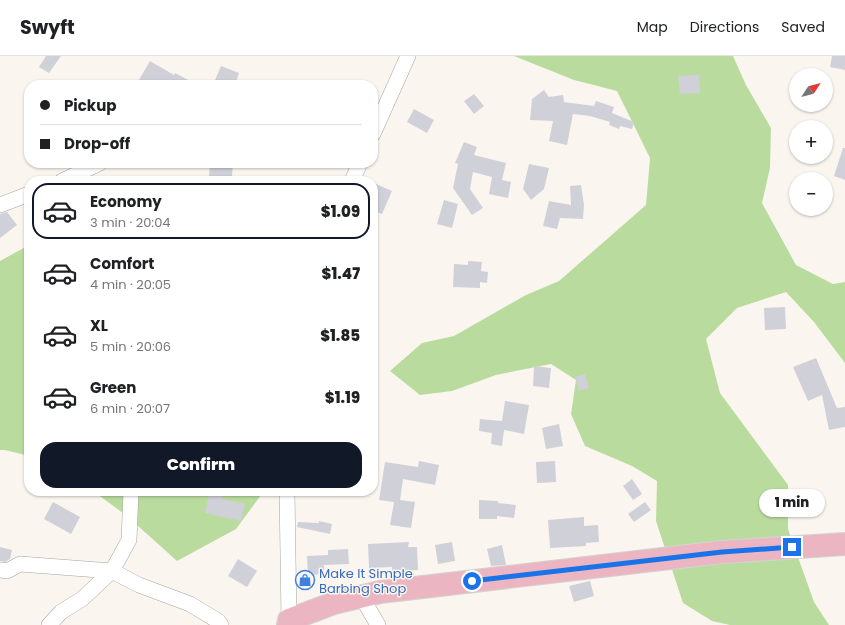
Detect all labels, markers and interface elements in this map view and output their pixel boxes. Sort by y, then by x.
text: Swyft [20,14,75,41]
text: Map [637,17,668,37]
text: Directions [690,17,759,37]
text: Saved [781,17,825,37]
north arrow [789,68,833,112]
map controls [789,68,833,216]
text: Pickup [64,95,116,116]
button: + [789,120,833,164]
text: Drop-off [64,133,130,154]
button: − [789,172,833,216]
text: Economy [90,191,162,212]
icon: car [42,193,78,229]
text: $1.09 [321,201,360,222]
text: 3 min · 20:04 [90,213,170,232]
text: Comfort [90,253,154,274]
icon: car [42,255,78,291]
text: $1.47 [322,263,360,284]
text: 4 min · 20:05 [90,275,171,294]
text: XL [90,315,108,336]
icon: car [42,317,78,353]
text: $1.85 [320,325,360,346]
text: 5 min · 20:06 [90,337,171,356]
text: Green [90,377,136,398]
icon: car [42,379,78,415]
text: $1.19 [325,387,360,408]
text: 6 min · 20:07 [90,399,170,418]
button: Confirm [40,442,362,488]
callout: 1 min [759,489,825,517]
text: 1 min [775,493,809,512]
route end [783,538,801,556]
place label: Make It Simple Barbing Shop [319,564,413,598]
shop icon: Make It Simple Barbing Shop [294,569,316,591]
route start [463,572,481,590]

